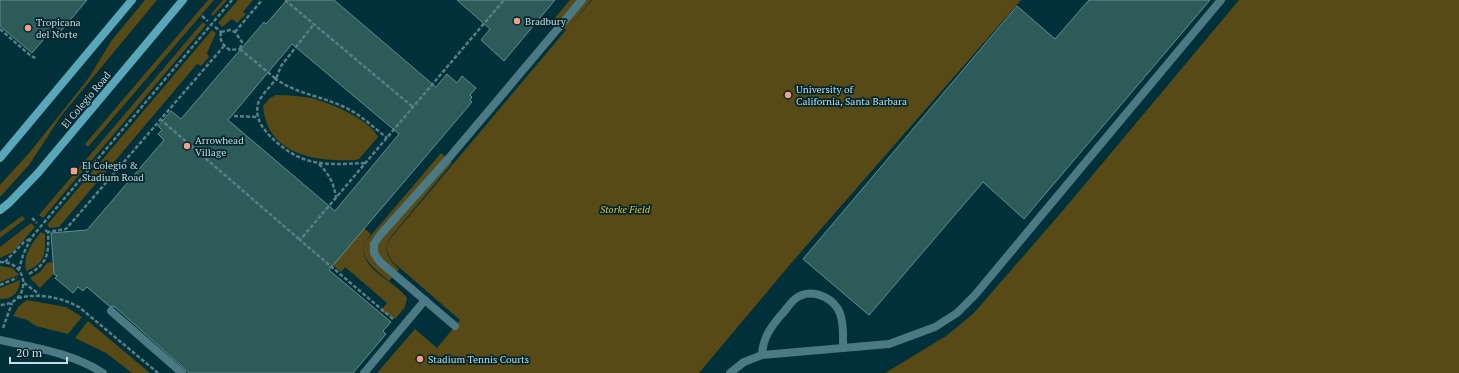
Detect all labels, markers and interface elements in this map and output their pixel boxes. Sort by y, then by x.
place label: Bradbury [525,15,567,28]
place label: Tropicana del Norte [36,16,81,41]
marker: Bradbury [512,16,522,26]
marker: Tropicana del Norte [23,23,33,33]
street label: El Colegio Road [59,69,114,131]
place label: University of California, Santa Barbara [796,83,907,108]
marker: University of California, Santa Barbara [783,90,793,100]
place label: Arrowhead Village [195,134,244,159]
marker: Arrowhead Village [182,141,192,151]
place label: El Colegio & Stadium Road [82,159,144,184]
marker: El Colegio & Stadium Road [69,166,79,176]
park label: Storke Field [600,203,651,216]
scale bar [10,339,67,365]
text: 20 m [16,345,43,360]
place label: Stadium Tennis Courts [428,353,529,366]
marker: Stadium Tennis Courts [415,354,425,364]

